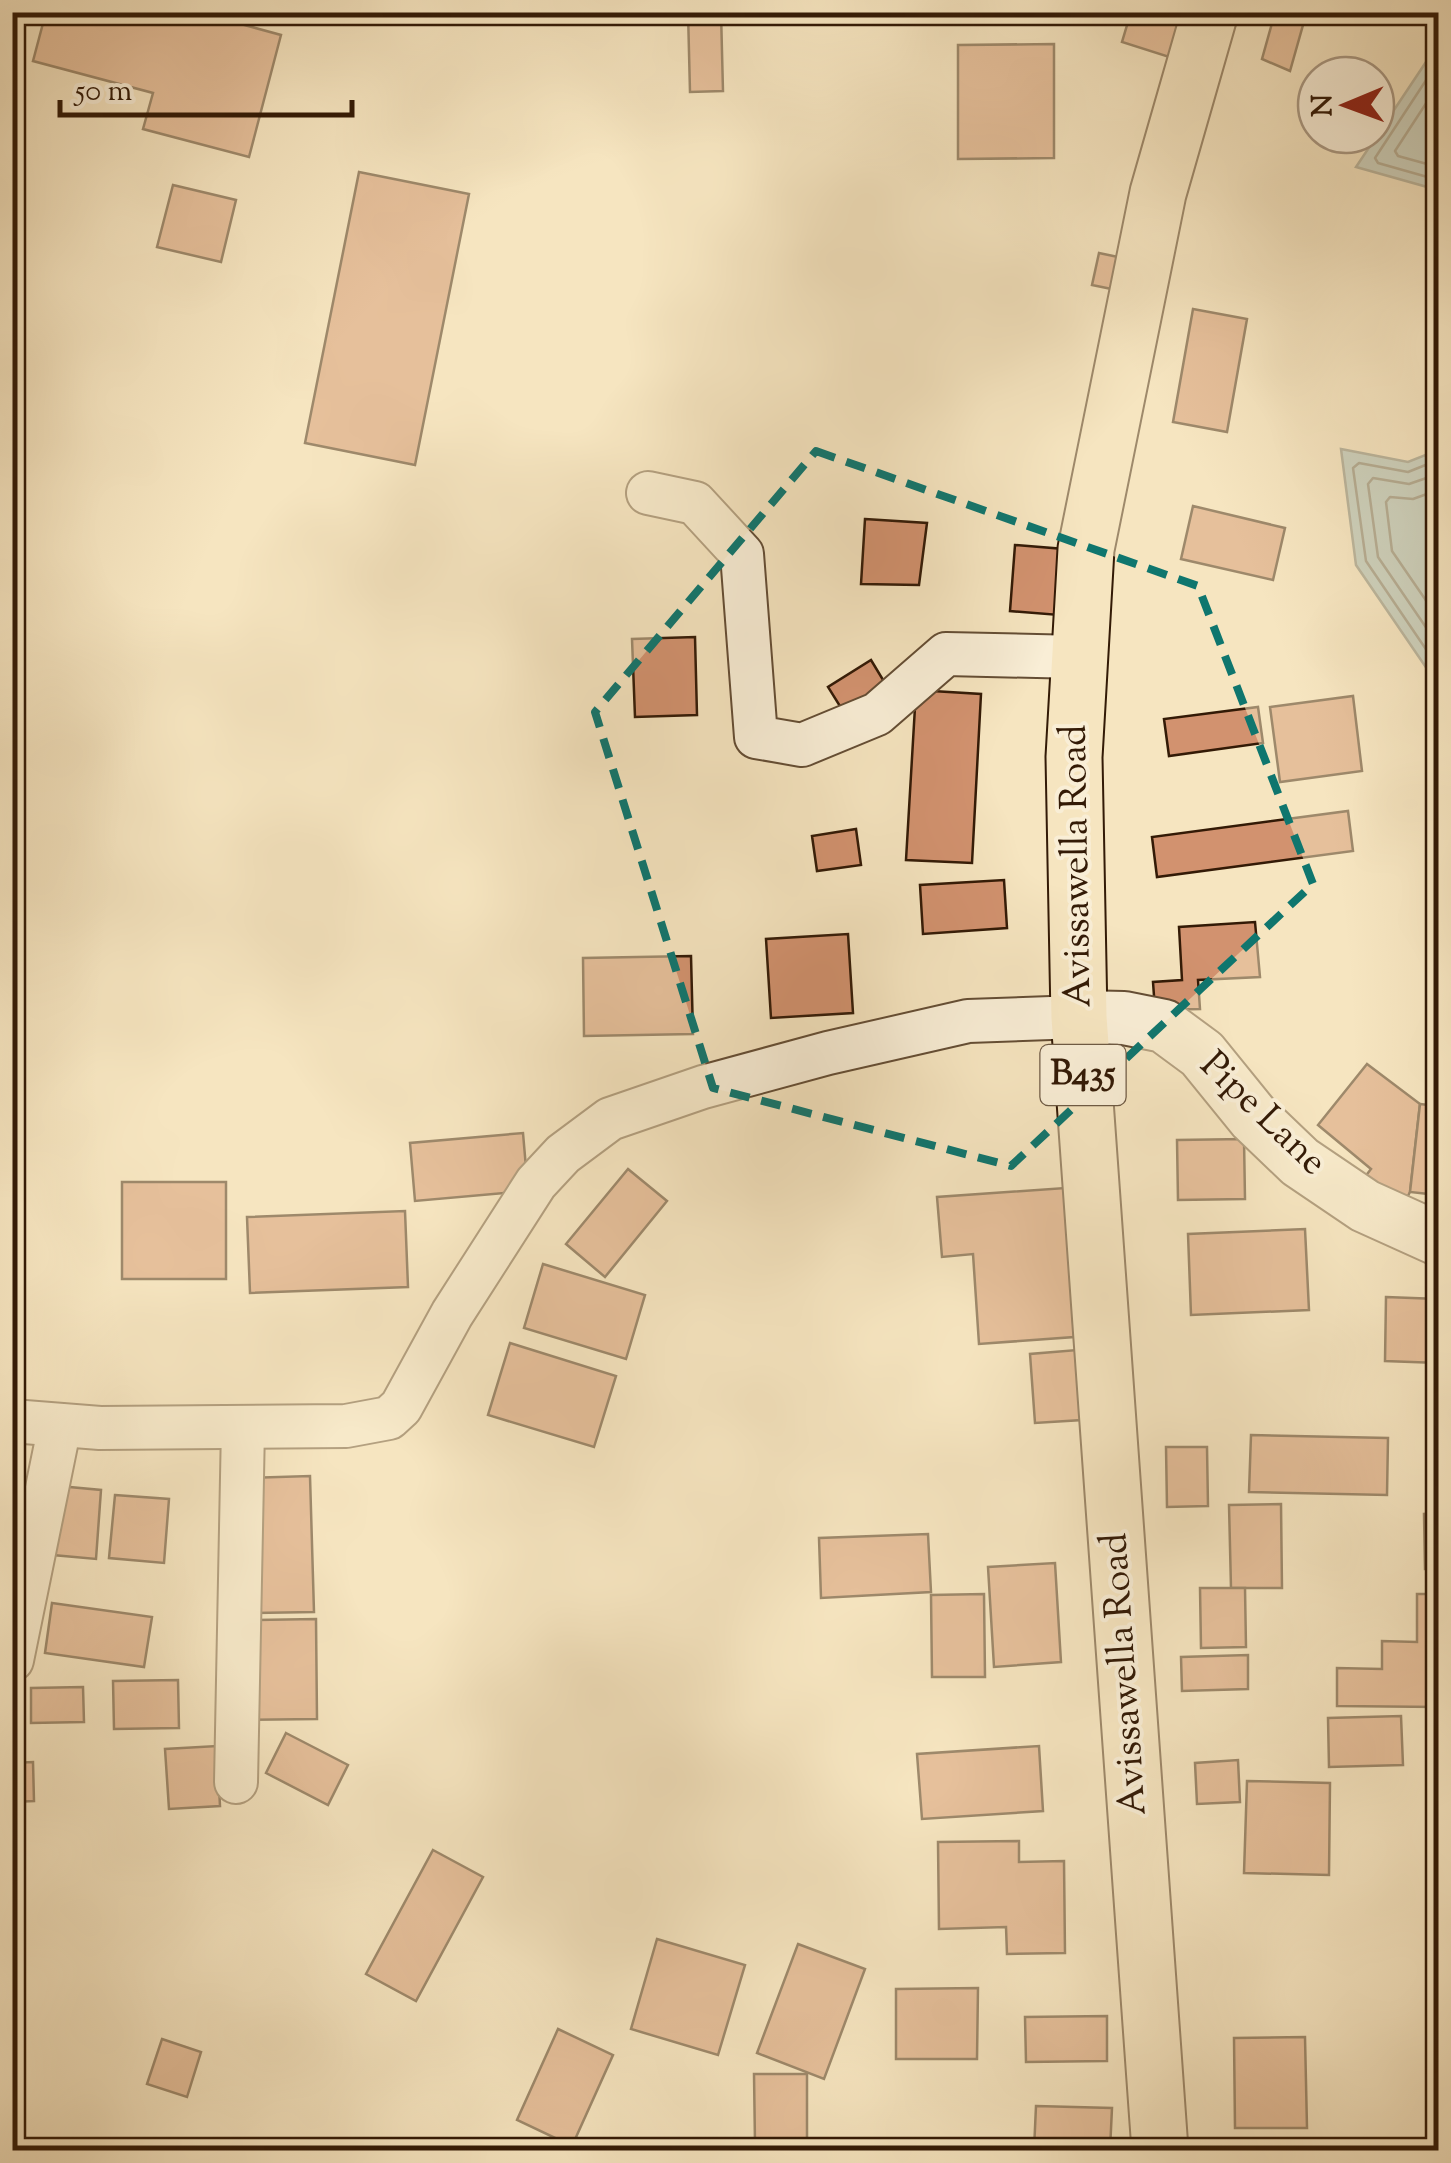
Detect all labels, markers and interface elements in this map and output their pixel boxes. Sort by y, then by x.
scale bar [60,55,352,117]
north arrow [1296,55,1396,155]
text: 50 m [73,71,133,114]
text: N [1304,94,1344,117]
street label: Avissawella Road [1049,724,1107,1008]
street label: Pipe Lane [1186,1040,1338,1190]
road number: B435 [1040,1045,1126,1105]
street label: Avissawella Road [1089,1531,1163,1817]

